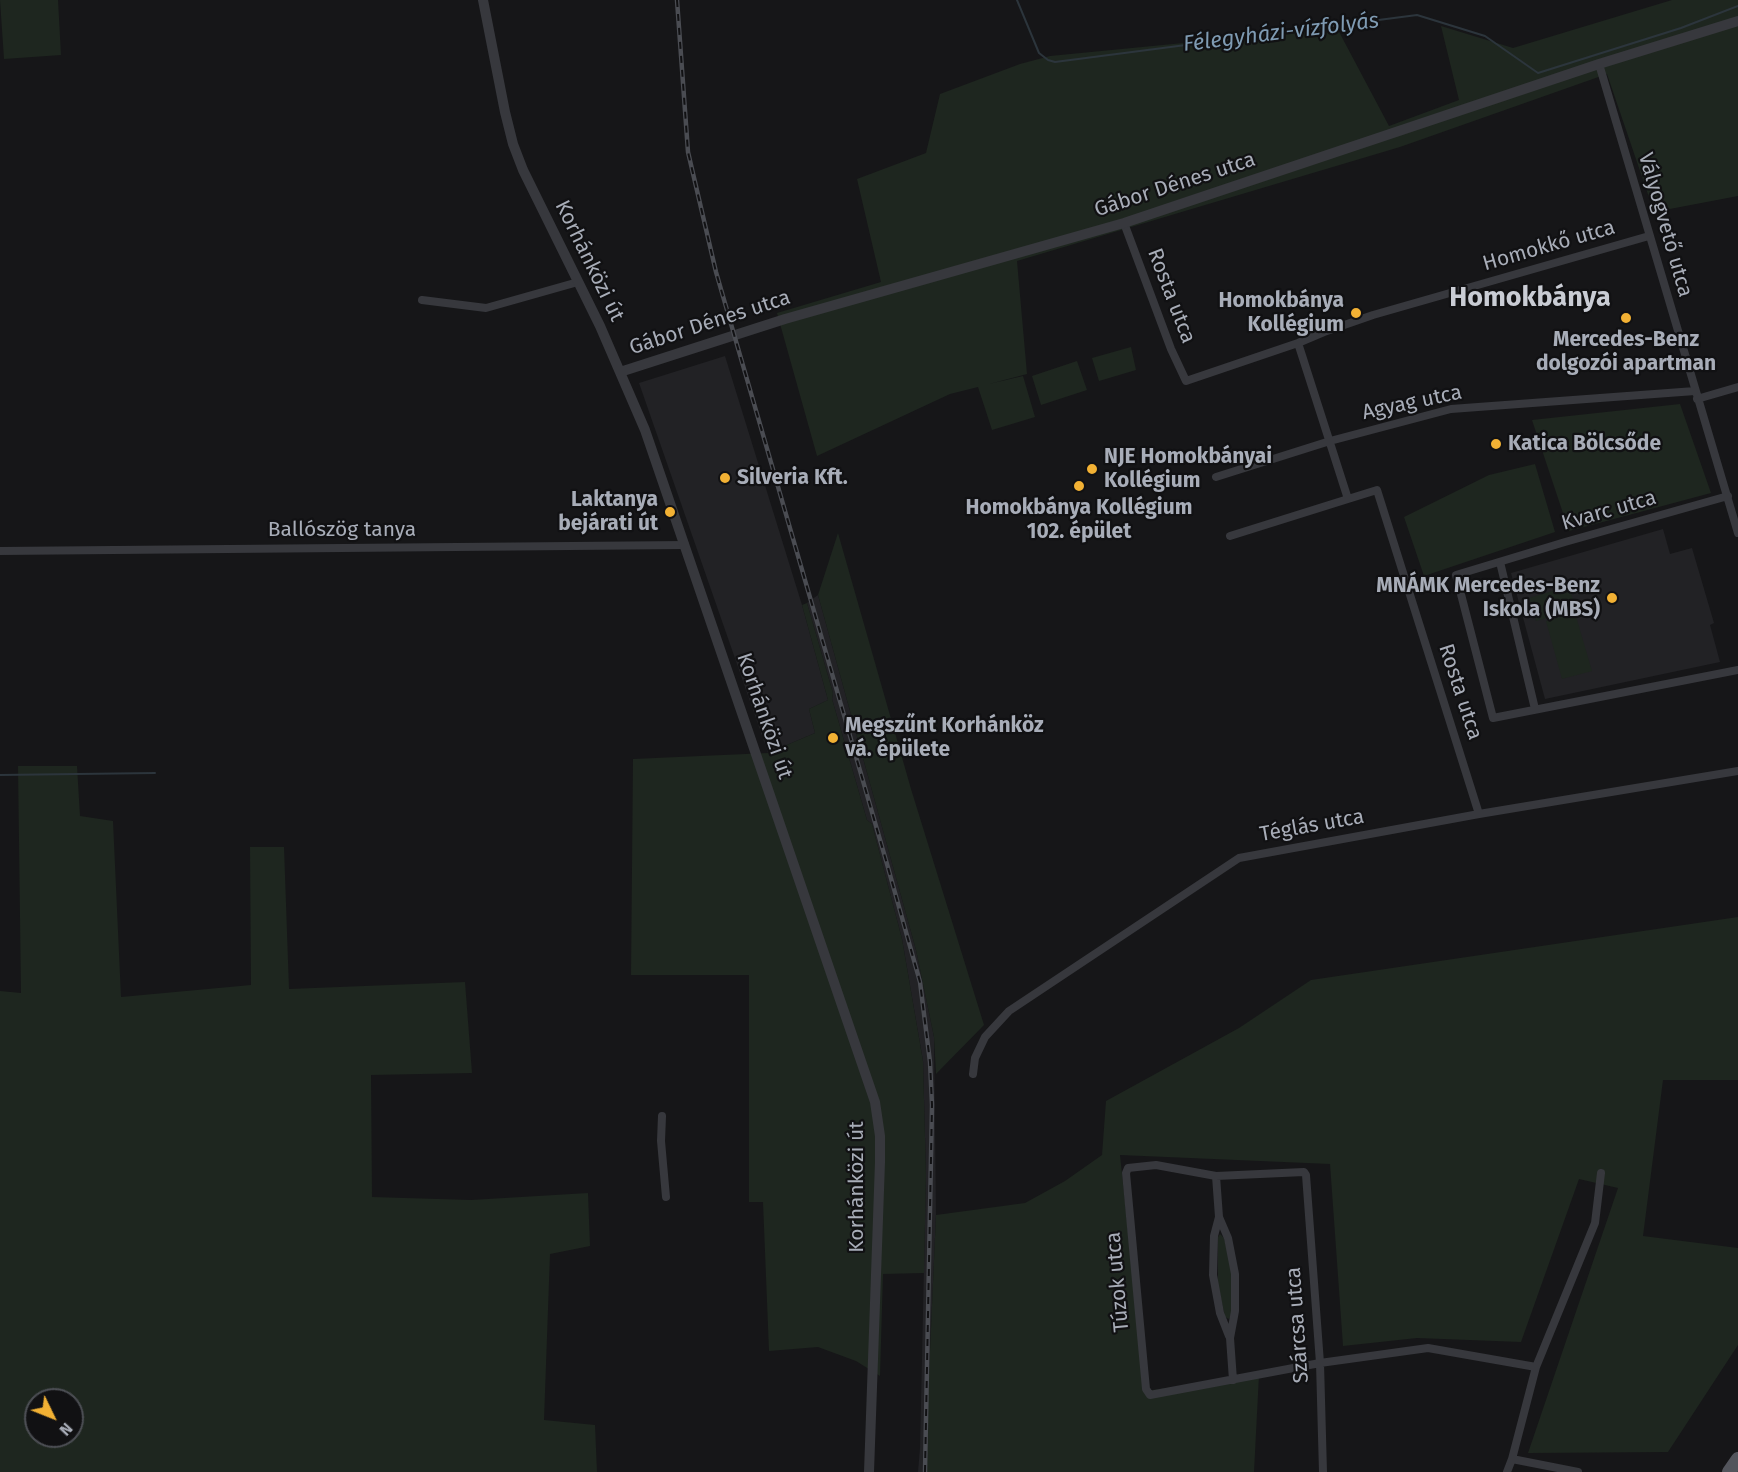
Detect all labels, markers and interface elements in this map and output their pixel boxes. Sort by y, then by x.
water label: Félegyházi-vízfolyás [1182,8,1380,58]
street label: Gábor Dénes utca [1091,147,1259,223]
street label: Vályogvető utca [1632,150,1698,300]
street label: Korhánközi út [549,196,629,326]
street label: Homokkő utca [1480,215,1618,277]
street label: Rosta utca [1141,245,1201,347]
district label: Homokbánya [1449,282,1611,314]
street label: Gábor Dénes utca [626,285,794,361]
place label: Homokbánya Kollégium [1218,288,1344,338]
marker: Homokbánya Kollégium [1349,306,1363,320]
marker: Mercedes-Benz dolgozói apartman [1619,311,1633,325]
place label: Mercedes-Benz dolgozói apartman [1536,327,1716,377]
street label: Agyag utca [1360,380,1464,426]
place label: Katica Bölcsőde [1508,431,1661,457]
marker: Katica Bölcsőde [1489,437,1503,451]
place label: NJE Homokbányai Kollégium [1104,444,1272,494]
marker: NJE Homokbányai Kollégium [1085,462,1099,476]
place label: Silveria Kft. [737,465,848,491]
marker: Silveria Kft. [718,471,732,485]
marker: Homokbánya Kollégium 102. épület [1072,479,1086,493]
street label: Kvarc utca [1559,485,1659,537]
place label: Laktanya bejárati út [558,487,658,537]
place label: Homokbánya Kollégium 102. épület [966,495,1192,545]
marker: Laktanya bejárati út [663,505,677,519]
street label: Ballószög tanya [268,517,416,543]
place label: MNÁMK Mercedes-Benz Iskola (MBS) [1376,573,1600,623]
marker: MNÁMK Mercedes-Benz Iskola (MBS) [1605,591,1619,605]
street label: Rosta utca [1433,641,1487,743]
street label: Korhánközi út [731,650,797,782]
place label: Megszűnt Korhánköz vá. épülete [845,713,1044,763]
marker: Megszűnt Korhánköz vá. épülete [826,731,840,745]
street label: Téglás utca [1258,804,1366,848]
street label: Korhánközi út [844,1121,870,1253]
street label: Túzok utca [1101,1231,1135,1333]
street label: Szárcsa utca [1281,1266,1315,1384]
north arrow [24,1388,84,1448]
text: N [56,1419,77,1440]

